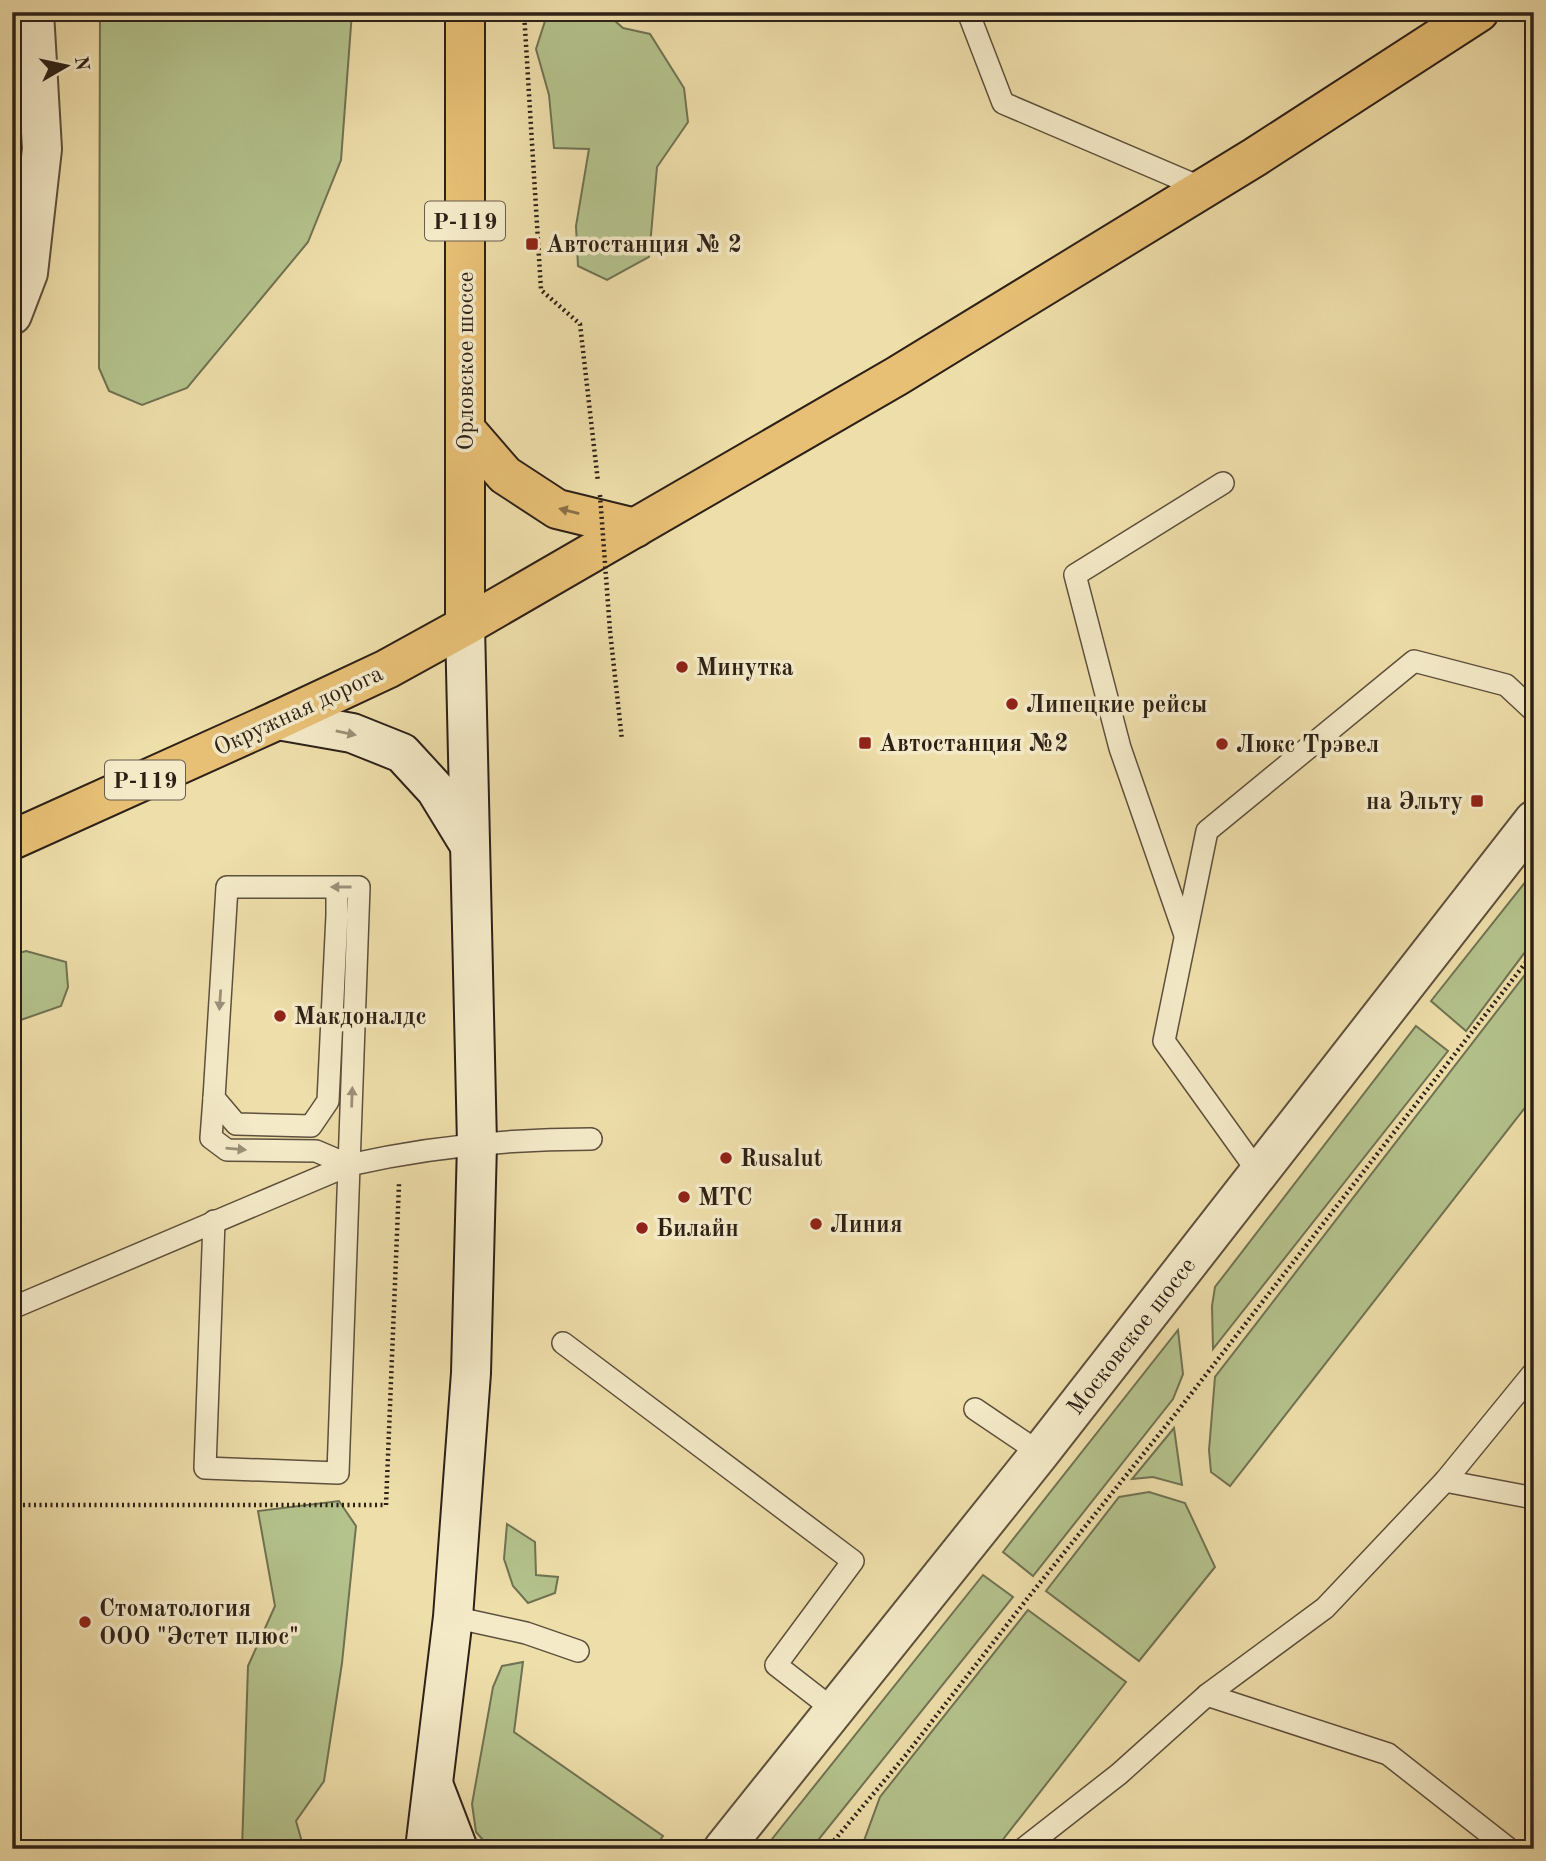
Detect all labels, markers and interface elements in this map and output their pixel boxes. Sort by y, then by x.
north arrow [32,32,102,102]
text: N [70,55,91,73]
road number: Р-119 [425,202,505,241]
place label: Автостанция № 2 [546,234,742,258]
marker: Автостанция № 2 [524,236,540,252]
street label: Орловское шоссе [455,271,479,451]
one-way arrow [558,505,580,516]
place label: Минутка [696,657,794,681]
marker: Минутка [674,659,690,675]
street label: Окружная дорога [211,662,387,761]
place label: Липецкие рейсы [1026,694,1208,718]
marker: Липецкие рейсы [1004,696,1020,712]
one-way arrow [335,727,357,738]
place label: Автостанция №2 [879,733,1068,757]
place label: Люкс Трэвел [1236,734,1379,758]
marker: Автостанция №2 [857,735,873,751]
marker: Люкс Трэвел [1214,736,1230,752]
road number: Р-119 [105,760,185,800]
place label: на Эльту [1366,791,1463,815]
marker: на Эльту [1469,793,1485,809]
one-way arrow [330,881,352,893]
one-way arrow [214,989,225,1011]
place label: Макдоналдс [294,1006,427,1030]
marker: Макдоналдс [272,1008,288,1024]
one-way arrow [346,1086,357,1108]
one-way arrow [225,1144,247,1155]
place label: Rusalut [740,1148,823,1172]
marker: Rusalut [718,1150,734,1166]
place label: МТС [698,1187,752,1211]
marker: МТС [676,1189,692,1205]
place label: Линия [830,1214,903,1238]
marker: Линия [808,1216,824,1232]
place label: Билайн [656,1218,739,1242]
marker: Билайн [634,1220,650,1236]
street label: Московское шоссе [1064,1254,1201,1420]
place label: Стоматология ООО "Эстет плюс" [99,1598,299,1650]
marker: Стоматология ООО "Эстет плюс" [77,1614,93,1630]

